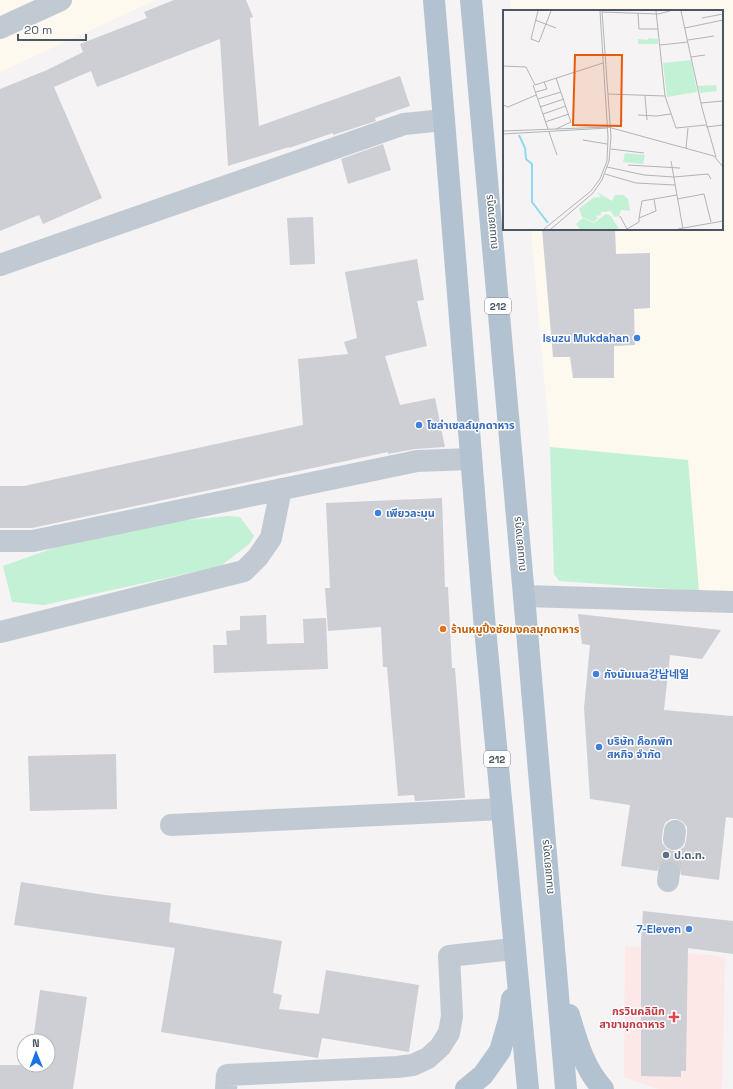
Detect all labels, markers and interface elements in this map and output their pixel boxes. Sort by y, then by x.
inset map [503,10,723,230]
scale bar [18,16,86,42]
text: 20 m [24,22,52,38]
street label: ถนนชยางกูร [482,194,500,250]
road number: 212 [485,298,511,314]
place label: Isuzu Mukdahan [543,331,629,345]
marker: Isuzu Mukdahan [632,333,642,343]
place label: โซล่าเซลล์มุกดาหาร [427,418,515,432]
marker: โซล่าเซลล์มุกดาหาร [414,420,424,430]
place label: เพียวละมุน [386,506,435,520]
marker: เพียวละมุน [373,508,383,518]
street label: ถนนชยางกูร [510,516,528,572]
place label: ร้านหมูปิ้งชัยมงคลมุกดาหาร [451,622,580,636]
marker: ร้านหมูปิ้งชัยมงคลมุกดาหาร [438,624,448,634]
place label: กังนัมเนล강남네일 [604,667,689,681]
marker: กังนัมเนล강남네일 [591,669,601,679]
place label: บริษัท ค็อกพิท สหกิจ จำกัด [607,734,673,761]
marker: บริษัท ค็อกพิท สหกิจ จำกัด [594,742,604,752]
road number: 212 [484,751,510,767]
street label: ถนนชยางกูร [538,839,556,895]
place label: ป.ต.ท. [674,848,705,862]
marker: ป.ต.ท. [661,850,671,860]
place label: 7-Eleven [636,922,681,936]
marker: 7-Eleven [684,924,694,934]
place label: กรวินคลินิก สาขามุกดาหาร [599,1004,665,1031]
marker: กรวินคลินิก สาขามุกดาหาร [668,1011,680,1023]
north arrow [16,1033,56,1073]
text: N [32,1036,40,1050]

